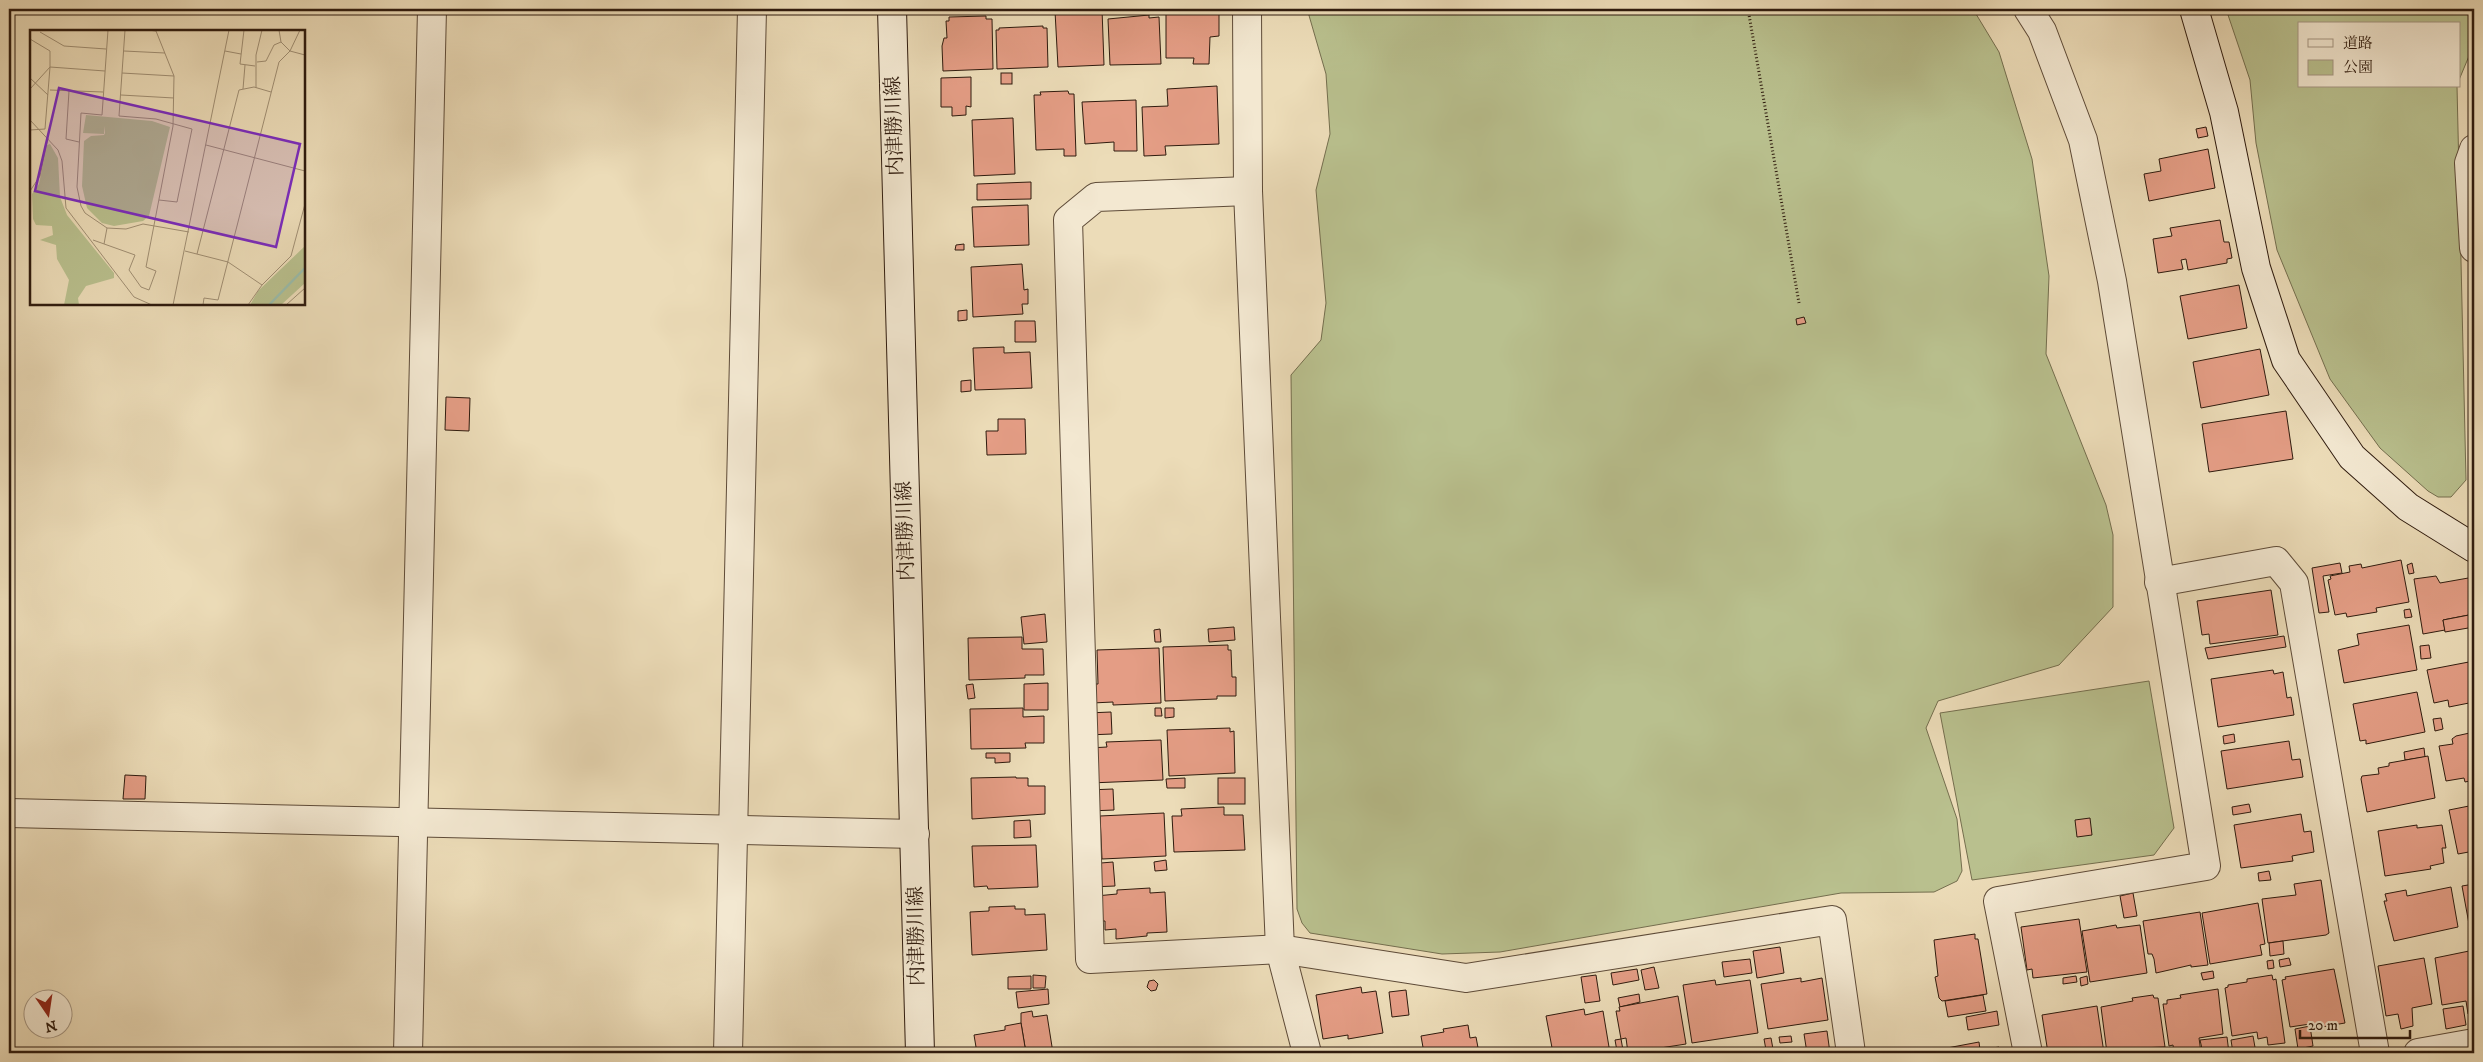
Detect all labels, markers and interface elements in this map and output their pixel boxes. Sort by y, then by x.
legend [2298,22,2460,88]
inset map [30,30,305,305]
text: 道路 [2343,34,2373,53]
text: 公園 [2343,58,2373,77]
street label: 内津勝川線 [881,76,909,176]
street label: 内津勝川線 [892,481,920,581]
street label: 内津勝川線 [904,886,930,986]
north arrow [22,990,72,1040]
scale bar [2300,1007,2410,1039]
text: N [43,1016,58,1036]
text: 20 m [2308,1016,2338,1035]

